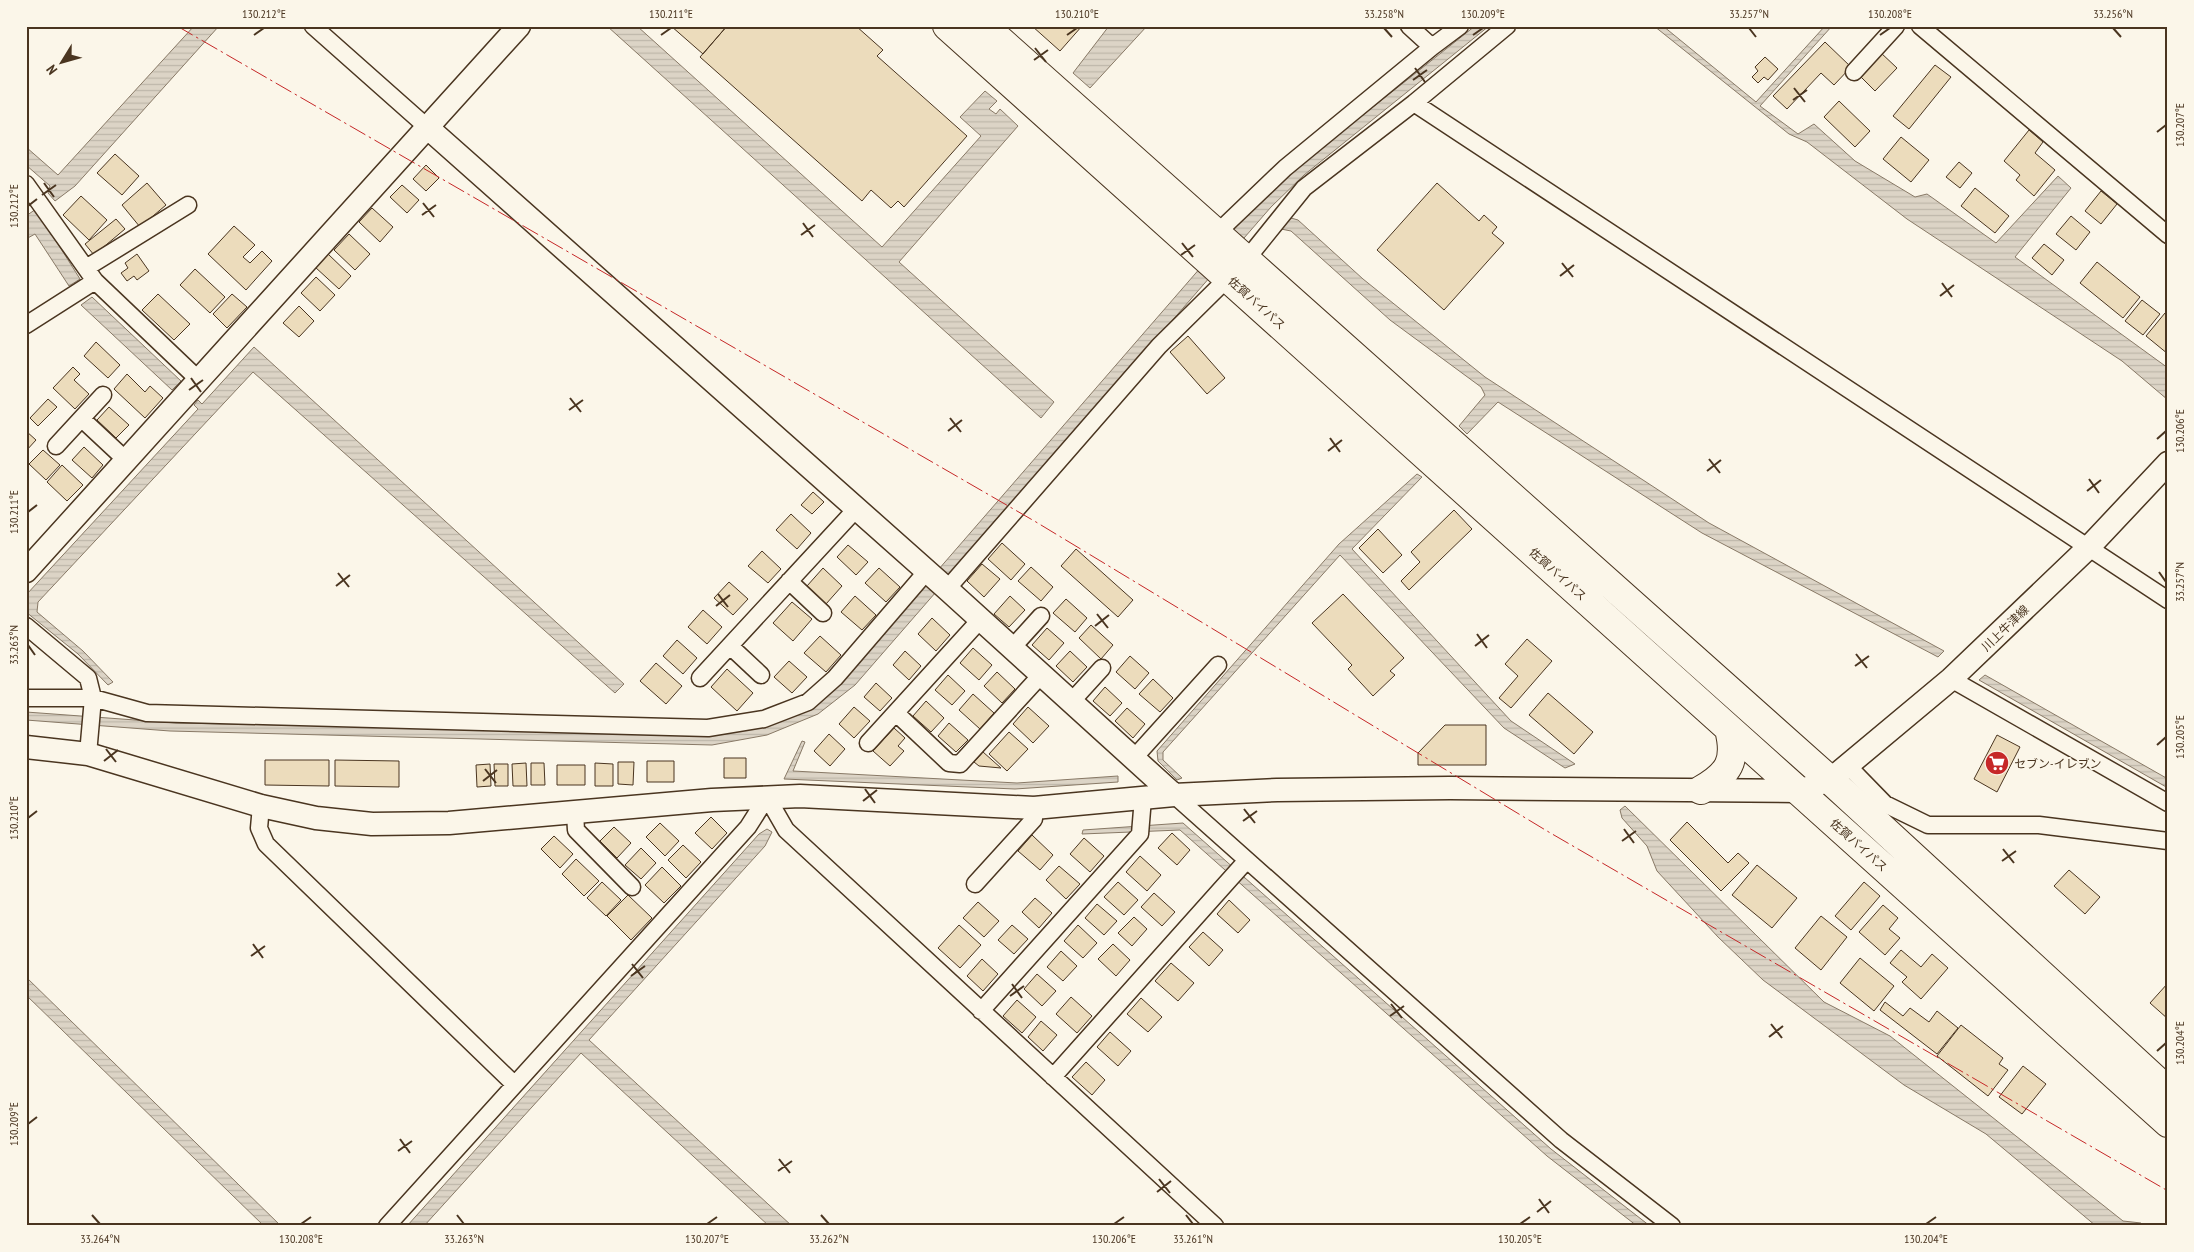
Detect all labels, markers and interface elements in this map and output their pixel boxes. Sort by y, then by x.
text: 130.212°E [242,6,286,21]
text: 130.211°E [649,6,693,21]
text: 130.210°E [1055,6,1099,21]
text: 33.258°N [1364,6,1404,21]
text: 130.209°E [1461,6,1505,21]
text: 33.257°N [1729,6,1769,21]
text: 130.208°E [1868,6,1912,21]
text: 33.256°N [2093,6,2133,21]
north arrow [38,38,88,88]
text: N [42,61,61,78]
text: 130.207°E [2172,103,2187,147]
text: 130.212°E [6,184,21,228]
street label: 佐賀バイパス [1225,273,1289,333]
text: 130.206°E [2172,409,2187,453]
text: 130.211°E [6,490,21,534]
street label: 佐賀バイパス [1526,544,1590,604]
text: 33.257°N [2172,562,2187,602]
street label: 川上牛津線 [1978,602,2032,654]
text: 33.263°N [6,625,21,665]
text: 130.205°E [2172,715,2187,759]
supermarket icon: セブン-イレブン [1984,750,2010,776]
place label: セブン-イレブン [2014,756,2102,771]
text: 130.210°E [6,796,21,840]
street label: 佐賀バイパス [1827,815,1891,875]
text: 130.204°E [2172,1021,2187,1065]
text: 130.209°E [6,1102,21,1146]
text: 33.264°N [80,1231,120,1246]
text: 130.208°E [279,1231,323,1246]
text: 33.263°N [444,1231,484,1246]
text: 130.207°E [685,1231,729,1246]
text: 33.262°N [809,1231,849,1246]
text: 130.206°E [1092,1231,1136,1246]
text: 33.261°N [1173,1231,1213,1246]
text: 130.205°E [1498,1231,1542,1246]
text: 130.204°E [1904,1231,1948,1246]

